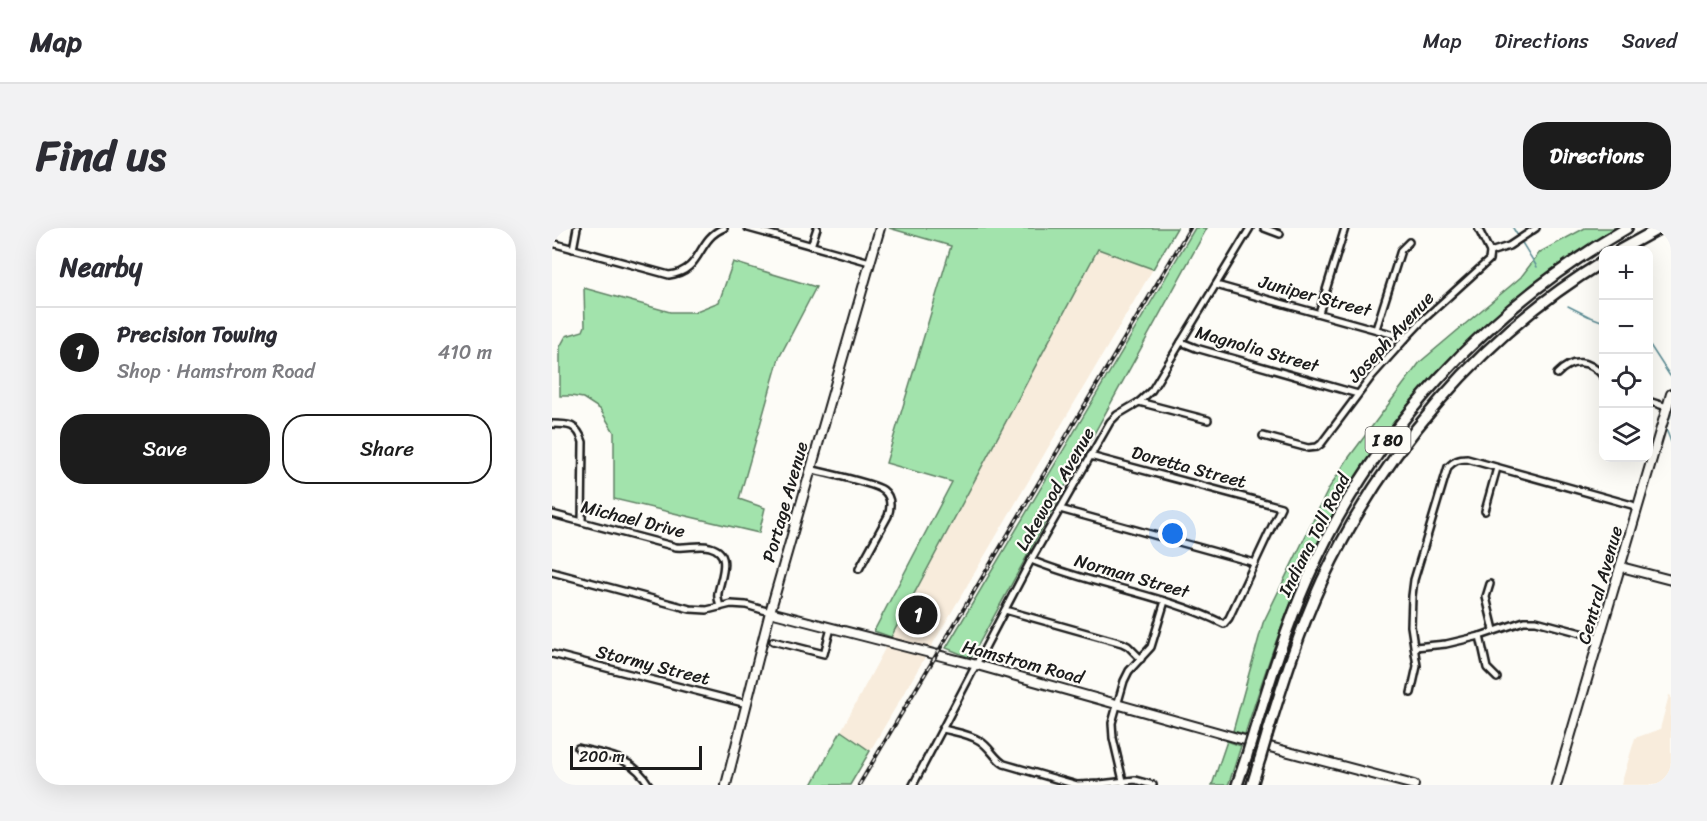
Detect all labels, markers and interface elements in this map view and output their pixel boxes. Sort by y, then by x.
text: Map [30,17,82,66]
text: Map [1423,22,1461,60]
text: Directions [1494,22,1589,60]
text: Saved [1622,22,1677,60]
text: Find us [36,119,166,193]
button: Directions [1523,122,1671,190]
text: Nearby [60,244,142,290]
map controls [1599,246,1653,462]
button: + [1599,246,1653,300]
street label: Juniper Street [1254,265,1376,327]
street label: Joseph Avenue [1339,284,1442,391]
button: − [1599,300,1653,354]
text: Precision Towing [117,315,277,354]
street label: Magnolia Street [1191,316,1323,382]
text: 1 [75,335,84,370]
text: 410 m [438,335,492,370]
text: Shop · Hamstrom Road [117,354,315,389]
button: locate [1599,354,1653,408]
button: layers [1599,408,1653,462]
button: Save [60,414,270,484]
button: Share [282,414,492,484]
street label: Lakewood Avenue [1006,421,1104,557]
road number: I 80 [1366,427,1410,453]
street label: Doretta Street [1128,436,1250,498]
street label: Portage Avenue [752,438,818,566]
street label: Indiana Toll Road [1269,466,1360,603]
street label: Michael Drive [578,491,688,547]
your location [1158,519,1187,548]
street label: Central Avenue [1568,522,1632,648]
street label: Norman Street [1071,544,1194,608]
pin: 1 [898,592,938,638]
street label: Hamstrom Road [959,630,1089,694]
street label: Stormy Street [593,635,713,695]
text: 200 m [579,742,625,771]
scale bar [570,743,702,770]

